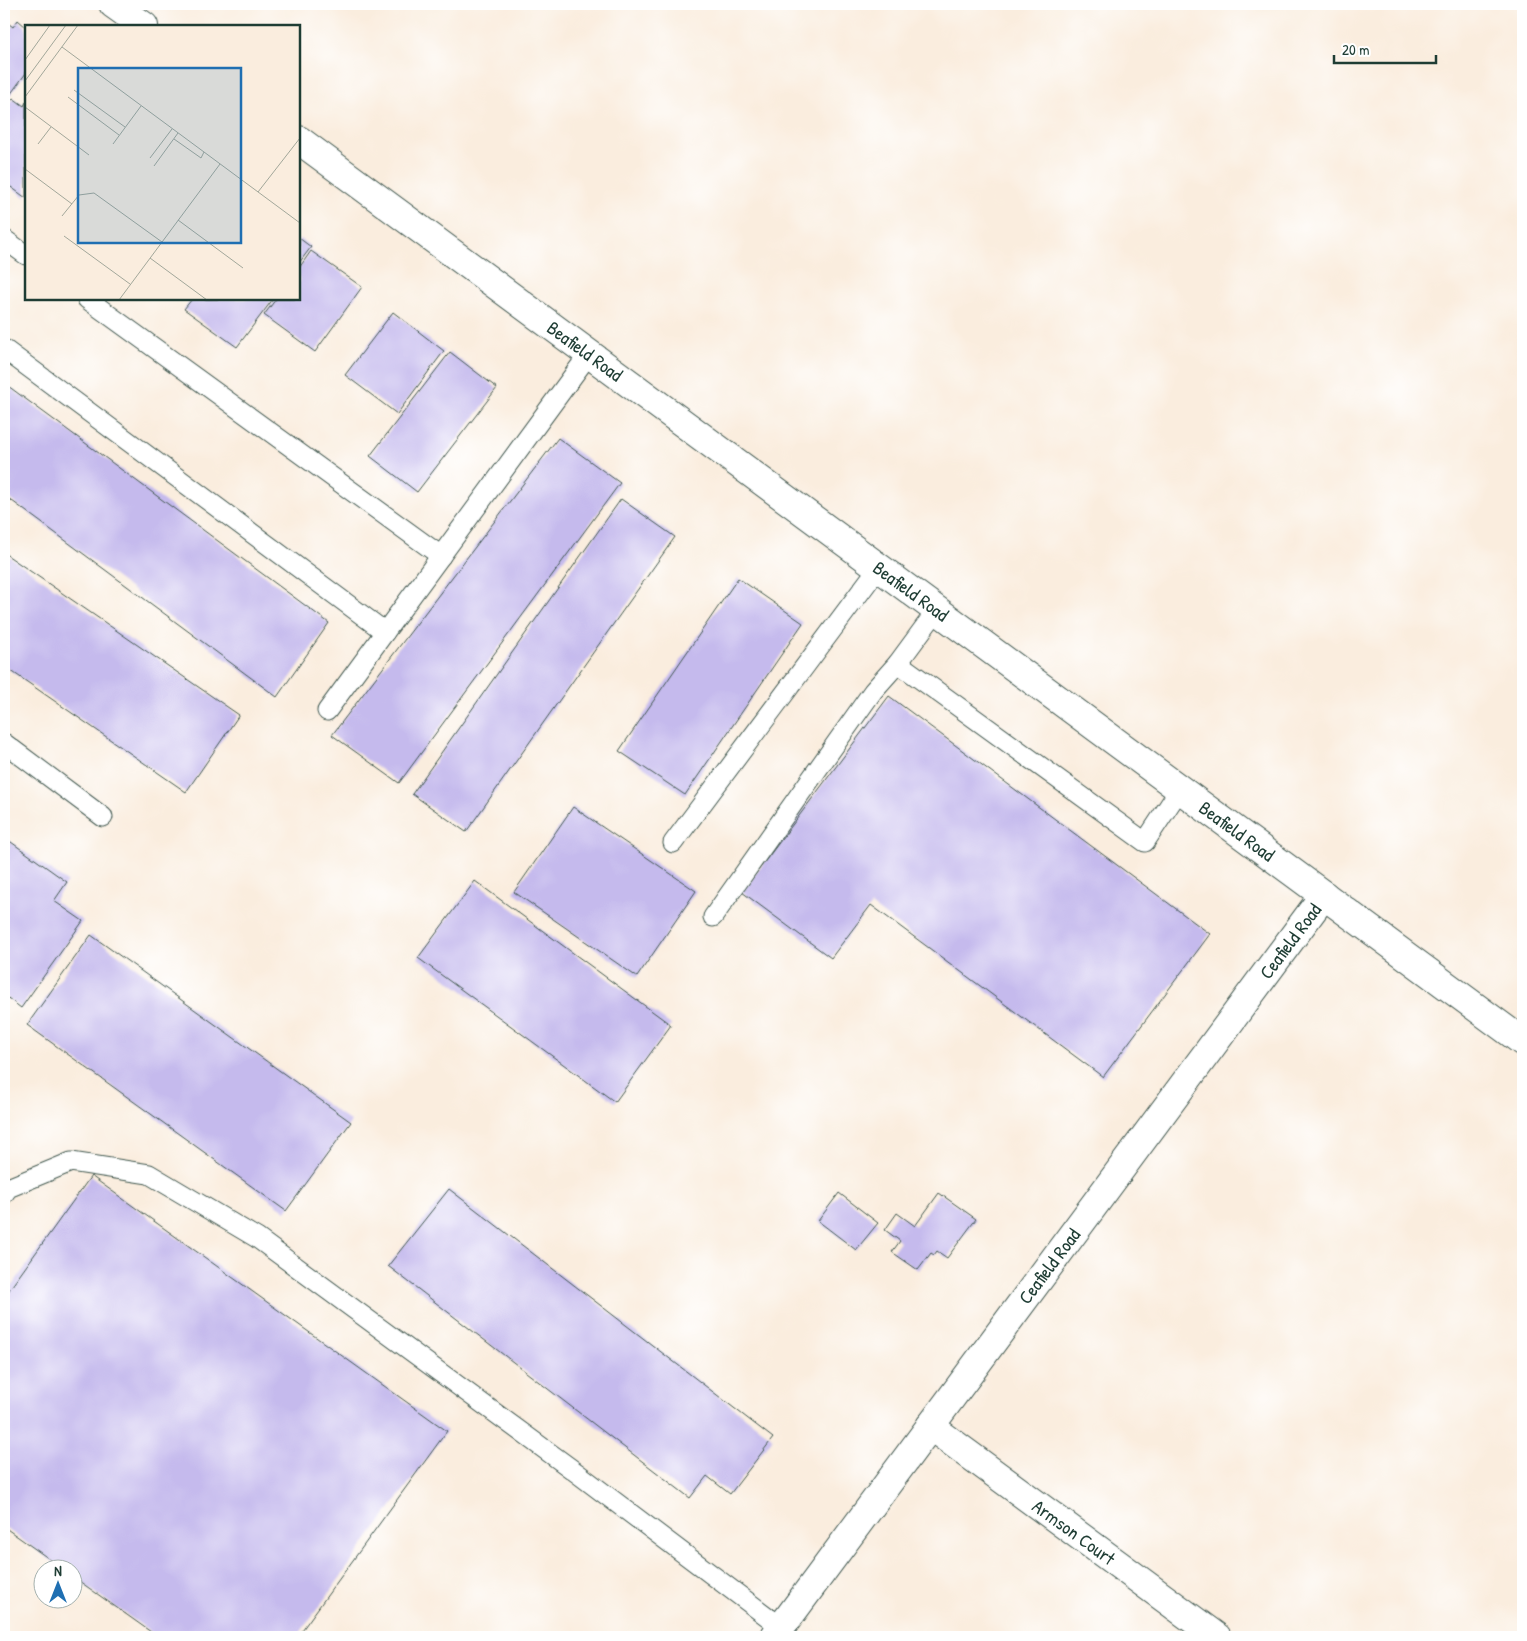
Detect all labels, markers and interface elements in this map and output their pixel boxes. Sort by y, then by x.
inset map [25,25,300,300]
scale bar [1334,32,1437,64]
text: 20 m [1342,39,1369,60]
street label: Beafield Road [542,315,629,388]
street label: Beafield Road [868,555,955,628]
street label: Beafield Road [1194,795,1281,868]
street label: Ceafield Road [1253,897,1327,984]
street label: Ceafield Road [1012,1222,1086,1309]
street label: Armson Court [1027,1493,1121,1571]
north arrow [32,1558,82,1608]
text: N [54,1561,62,1580]

